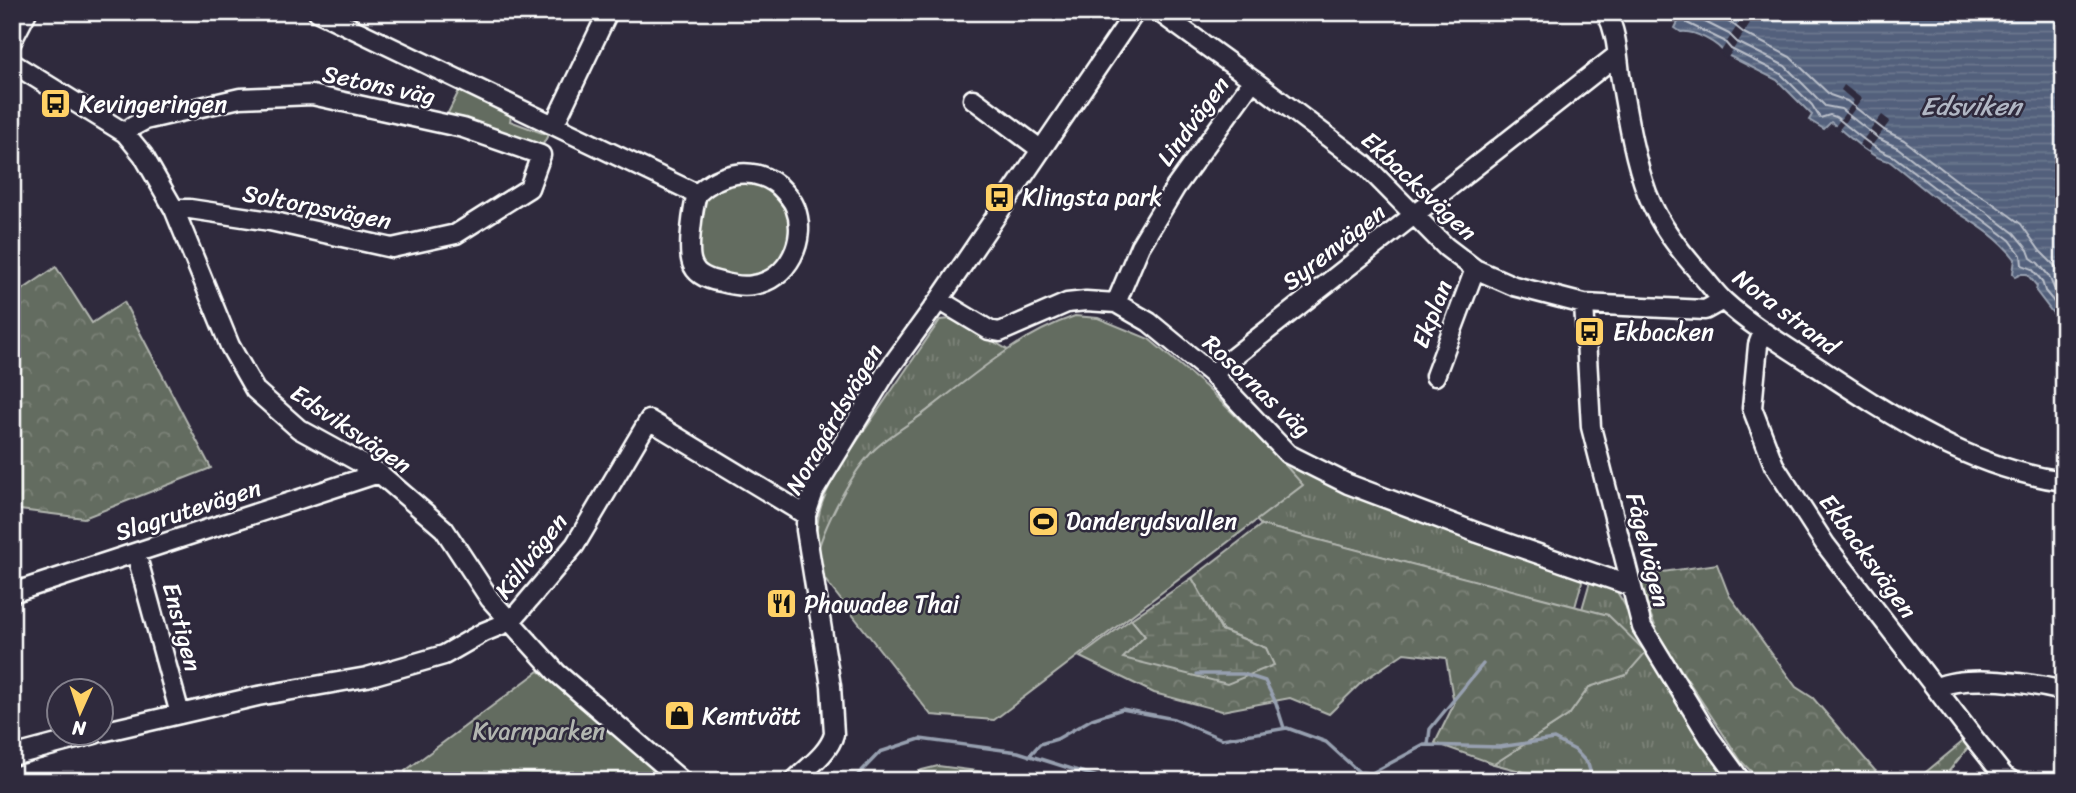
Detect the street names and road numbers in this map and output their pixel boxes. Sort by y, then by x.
street label: Setons väg [319,53,439,117]
street label: Lindvägen [1145,67,1241,175]
street label: Ekbacksvägen [1351,120,1487,252]
street label: Soltorpsvägen [239,172,395,242]
street label: Syrenvägen [1272,192,1396,302]
street label: Nora strand [1723,258,1850,367]
street label: Ekplan [1400,273,1464,354]
street label: Rosornas väg [1192,324,1322,448]
street label: Noragårdsvägen [774,335,894,503]
street label: Edsviksvägen [282,373,420,485]
street label: Slagrutevägen [109,467,267,553]
street label: Ekbacksvägen [1808,484,1928,628]
street label: Fågelvägen [1613,488,1683,612]
street label: Källvägen [483,503,579,609]
street label: Enstigen [150,578,214,676]

